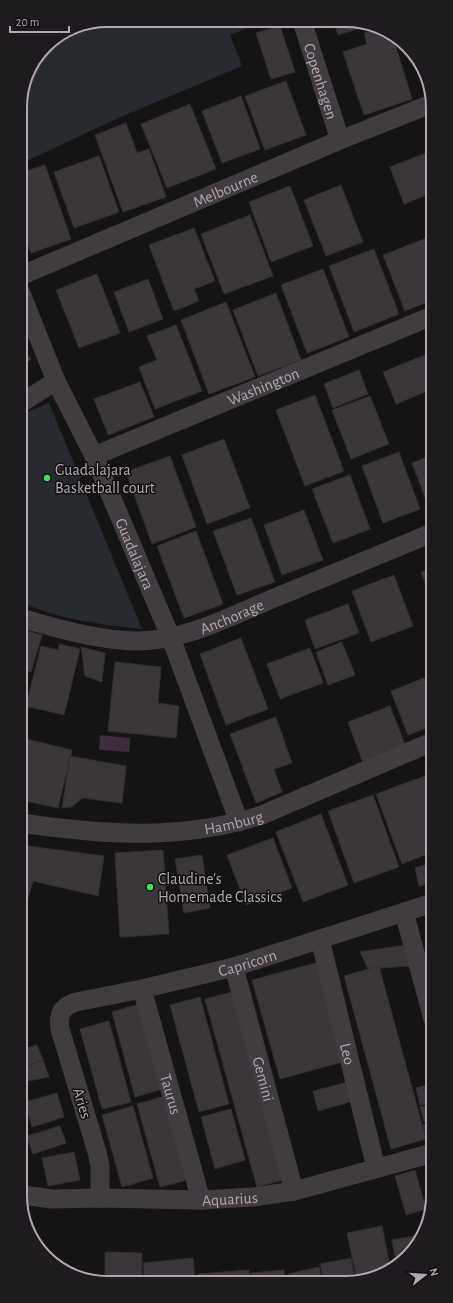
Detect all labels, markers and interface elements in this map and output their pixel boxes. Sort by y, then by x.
scale bar [10,8,69,34]
text: 20 m [16,16,39,28]
street label: Copenhagen [301,41,340,121]
street label: Melbourne [191,169,260,210]
street label: Washington [225,365,302,409]
place label: Guadalajara Basketball court [55,462,155,496]
marker: Guadalajara Basketball court [42,473,52,483]
street label: Guadalajara [112,516,157,592]
street label: Anchorage [198,597,266,637]
street label: Hamburg [203,808,265,837]
place label: Claudine's Homemade Classics [158,871,283,905]
marker: Claudine's Homemade Classics [145,882,155,892]
street label: Capricorn [217,947,279,979]
street label: Leo [337,1041,357,1066]
street label: Gemini [249,1055,277,1103]
street label: Taurus [157,1072,184,1116]
street label: Aries [70,1086,94,1121]
street label: Aquarius [201,1189,259,1209]
north arrow [405,1255,445,1295]
text: N [428,1267,440,1277]

